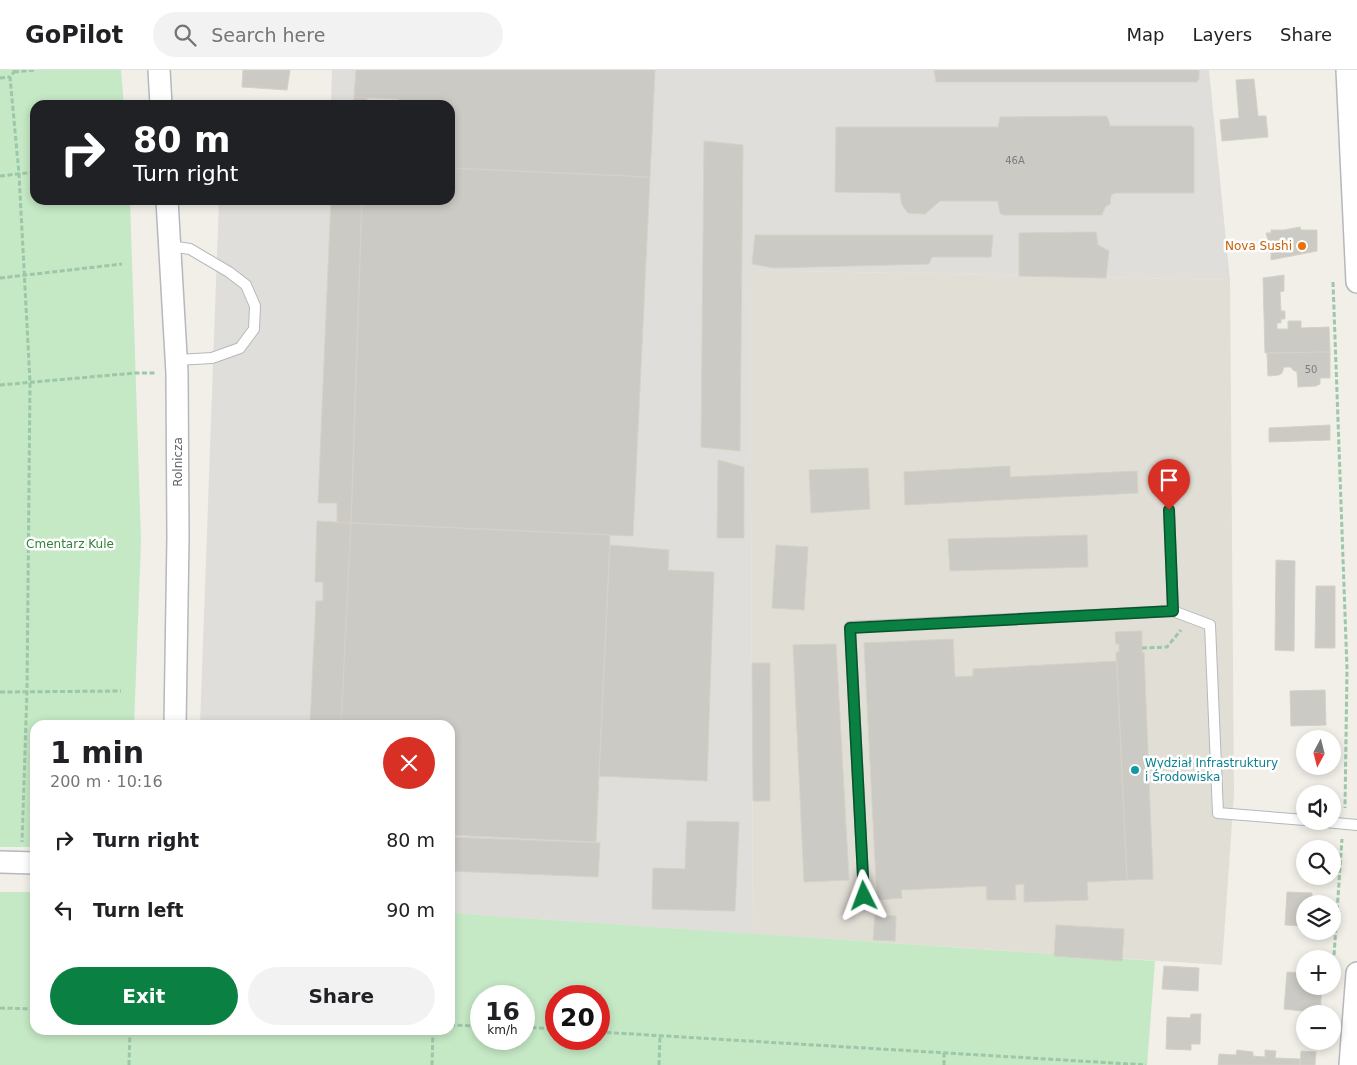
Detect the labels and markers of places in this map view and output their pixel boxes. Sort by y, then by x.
place label: Nova Sushi [1225,239,1292,253]
marker: Nova Sushi [1296,240,1308,252]
pin [1148,459,1190,510]
place label: Wydział Infrastruktury i Środowiska [1145,756,1278,784]
marker: Wydział Infrastruktury i Środowiska [1129,764,1141,776]

